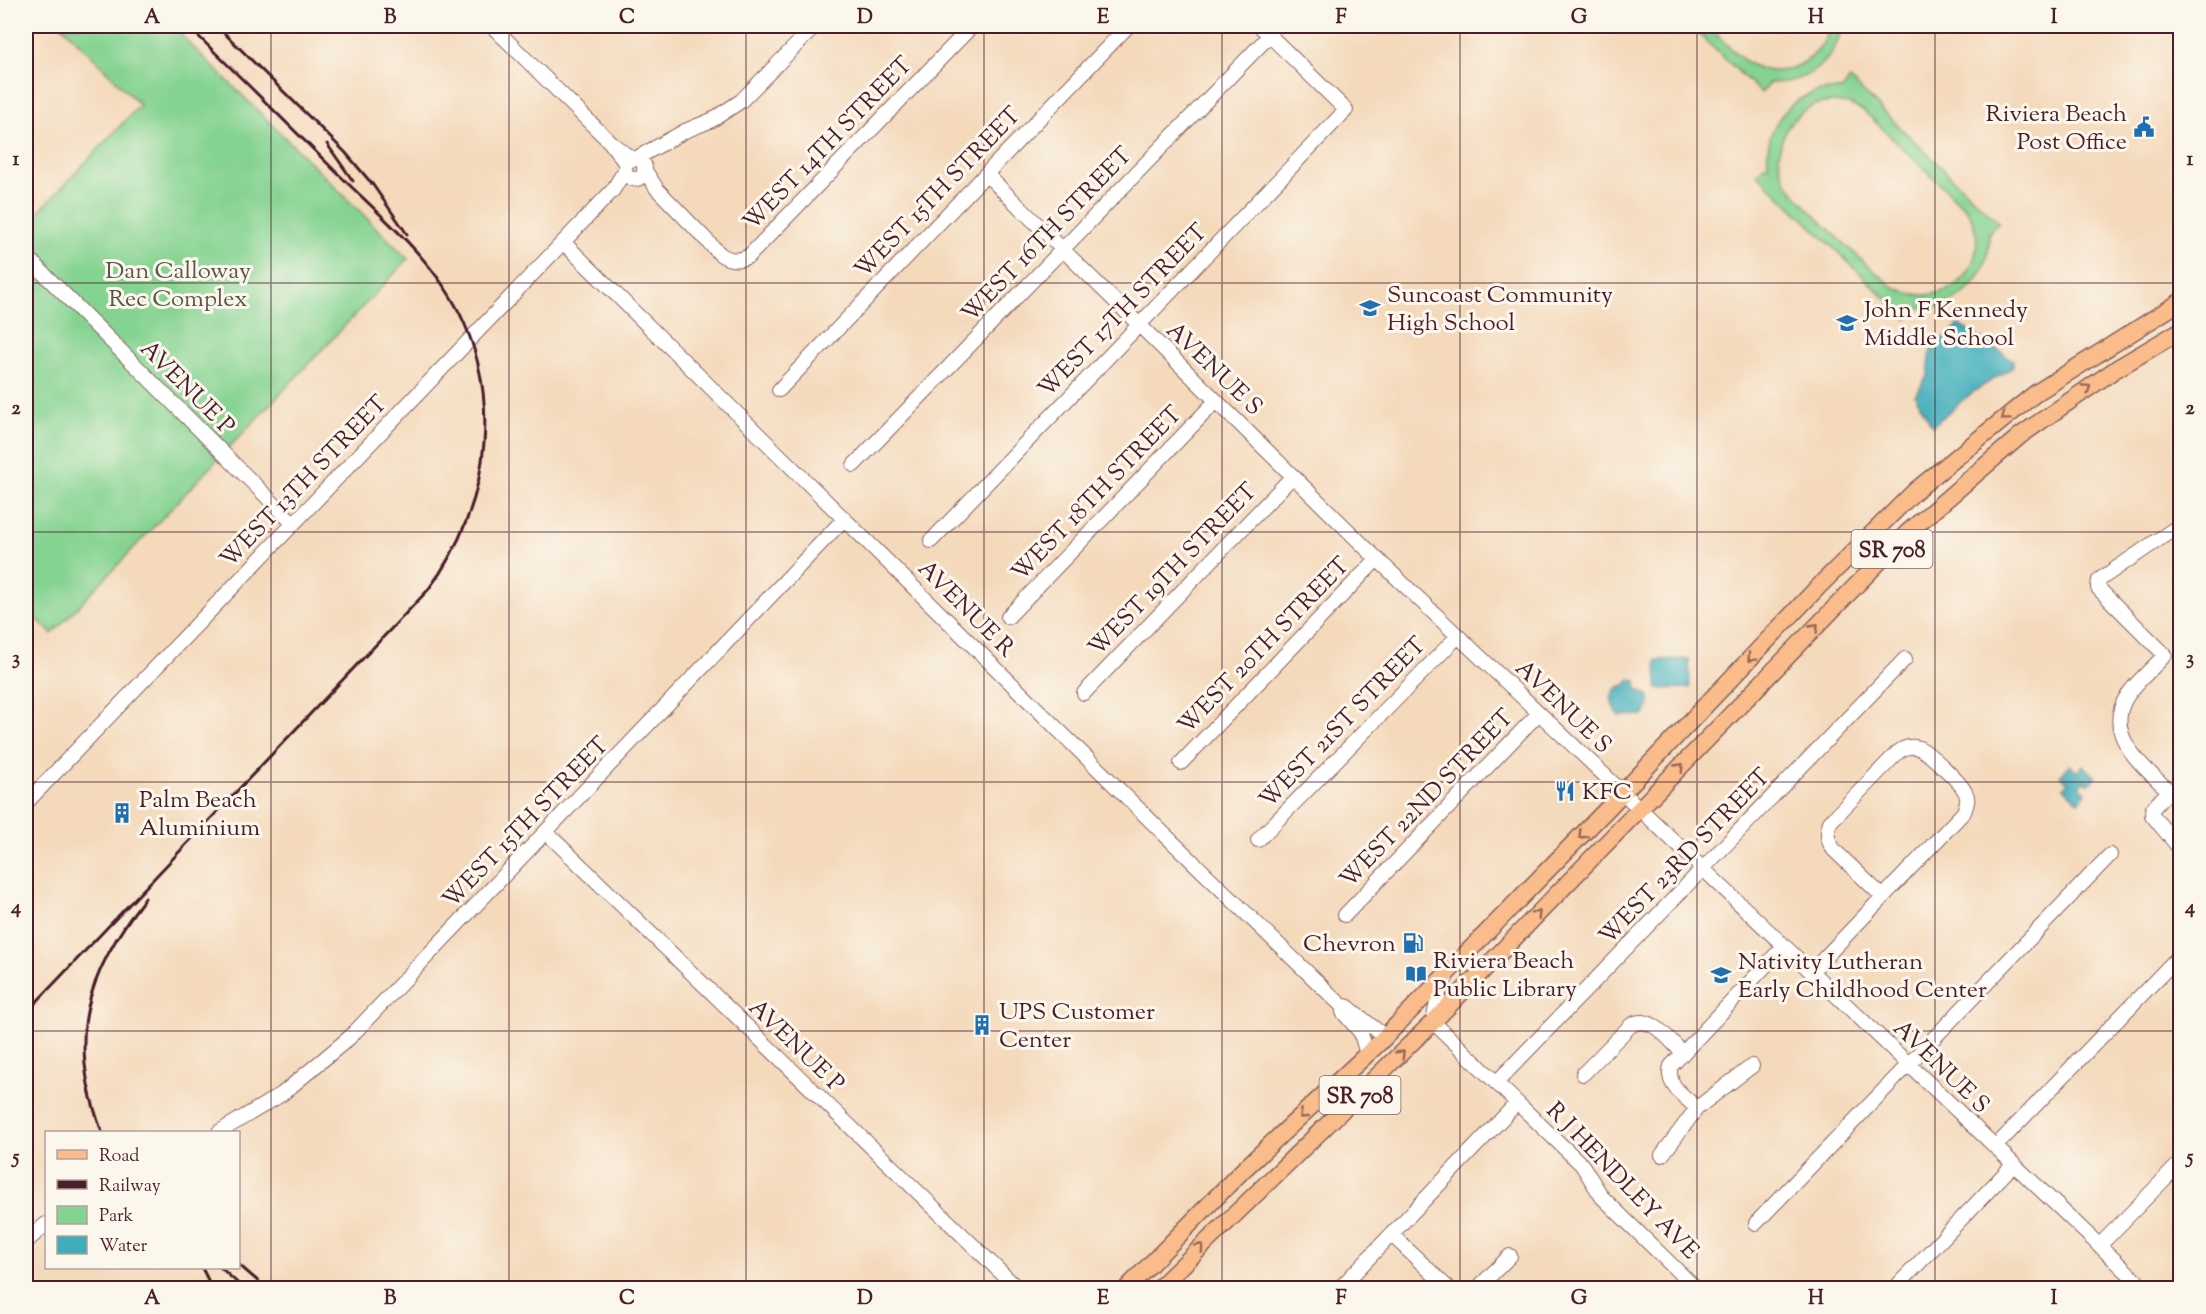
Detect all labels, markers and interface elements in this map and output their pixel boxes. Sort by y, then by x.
text: A [144,4,161,33]
text: B [384,4,397,33]
text: C [619,4,635,33]
text: D [857,4,873,33]
text: E [1097,4,1110,33]
text: F [1335,4,1347,33]
text: G [1571,4,1588,33]
text: H [1808,4,1824,33]
text: I [2051,4,2058,33]
street label: WEST 14TH STREET [736,49,921,239]
place label: Riviera Beach Post Office [1986,98,2127,160]
street label: WEST 15TH STREET [847,100,1030,287]
public building icon: Riviera Beach Post Office [2132,115,2156,139]
street label: WEST 16TH STREET [954,140,1141,331]
text: 1 [13,146,20,175]
text: 1 [2187,146,2194,175]
street label: WEST 17TH STREET [1031,217,1216,406]
park label: Dan Calloway Rec Complex [105,255,251,317]
place label: Suncoast Community High School [1387,279,1613,341]
place label: John F Kennedy Middle School [1862,294,2028,356]
school or university icon: Suncoast Community High School [1358,296,1382,320]
school or university icon: John F Kennedy Middle School [1835,311,1859,335]
street label: AVENUE S [1158,315,1270,424]
street label: AVENUE P [131,333,242,444]
one-way arrow [2080,384,2091,395]
street label: WEST 13TH STREET [213,388,396,576]
text: 2 [11,395,21,424]
text: 2 [2185,395,2195,424]
street label: WEST 18TH STREET [1004,399,1191,590]
one-way arrow [2001,409,2012,420]
street label: WEST 19TH STREET [1081,476,1266,665]
road number: SR 708 [1852,530,1932,568]
street label: WEST 20TH STREET [1171,550,1358,743]
street label: AVENUE R [909,553,1023,666]
one-way arrow [1808,623,1819,633]
street label: WEST 21ST STREET [1252,630,1435,817]
text: 3 [12,645,20,674]
text: 3 [2186,645,2194,674]
one-way arrow [1747,650,1758,661]
street label: AVENUE S [1507,653,1619,762]
street label: WEST 22ND STREET [1333,702,1522,897]
street label: WEST 15TH STREET [435,730,618,917]
street label: WEST 23RD STREET [1592,761,1779,953]
one-way arrow [1672,763,1683,774]
place label: KFC [1582,776,1632,810]
restaurant icon: KFC [1553,779,1577,803]
place label: Palm Beach Aluminium [139,784,260,846]
building icon: Palm Beach Aluminium [110,801,134,825]
one-way arrow [1578,828,1589,839]
text: 4 [10,894,21,923]
text: 4 [2184,894,2195,923]
one-way arrow [1530,911,1541,921]
place label: Chevron [1303,928,1396,962]
fuel station icon: Chevron [1401,931,1425,955]
place label: Riviera Beach Public Library [1433,945,1577,1007]
place label: Nativity Lutheran Early Childhood Center [1738,946,1987,1008]
library icon: Riviera Beach Public Library [1404,962,1428,986]
school or university icon: Nativity Lutheran Early Childhood Center [1709,963,1733,987]
street label: AVENUE P [740,992,851,1101]
place label: UPS Customer Center [999,996,1155,1058]
building icon: UPS Customer Center [970,1013,994,1037]
street label: AVENUE S [1885,1013,1997,1122]
one-way arrow [1394,1050,1405,1060]
road number: SR 708 [1320,1076,1400,1114]
street label: R J HENDLEY AVE [1537,1095,1706,1268]
one-way arrow [1299,1108,1310,1119]
legend [45,1131,240,1269]
text: 5 [11,1144,20,1173]
text: Road [99,1144,139,1170]
text: 5 [2185,1144,2194,1173]
text: Railway [99,1174,161,1200]
text: Park [99,1204,134,1230]
text: Water [99,1234,148,1260]
one-way arrow [1192,1243,1203,1254]
text: A [144,1285,161,1314]
text: B [384,1285,397,1314]
text: C [619,1285,635,1314]
text: D [857,1285,873,1314]
text: E [1097,1285,1110,1314]
text: F [1335,1285,1347,1314]
text: G [1571,1285,1588,1314]
text: H [1808,1285,1824,1314]
text: I [2051,1285,2058,1314]

